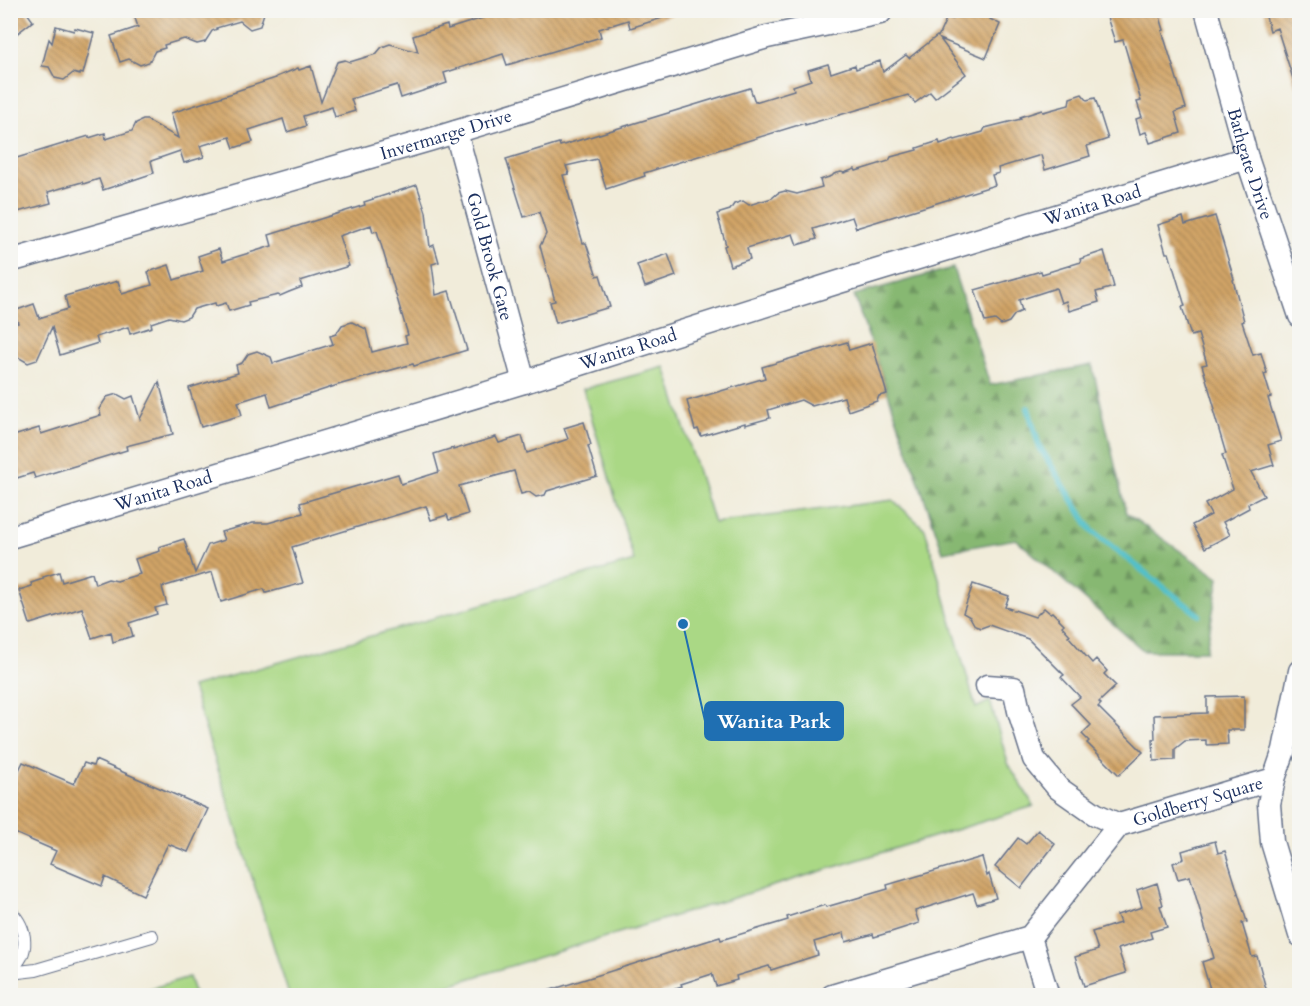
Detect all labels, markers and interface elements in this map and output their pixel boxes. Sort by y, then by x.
street label: Invermarge Drive [377,103,515,166]
street label: Bathgate Drive [1221,105,1279,223]
street label: Wanita Road [1040,179,1145,232]
street label: Gold Brook Gate [460,190,519,323]
street label: Wanita Road [575,322,680,377]
street label: Wanita Road [110,465,216,518]
callout: Wanita Park [705,702,843,740]
text: Wanita Park [716,708,832,735]
street label: Goldberry Square [1130,771,1266,833]

